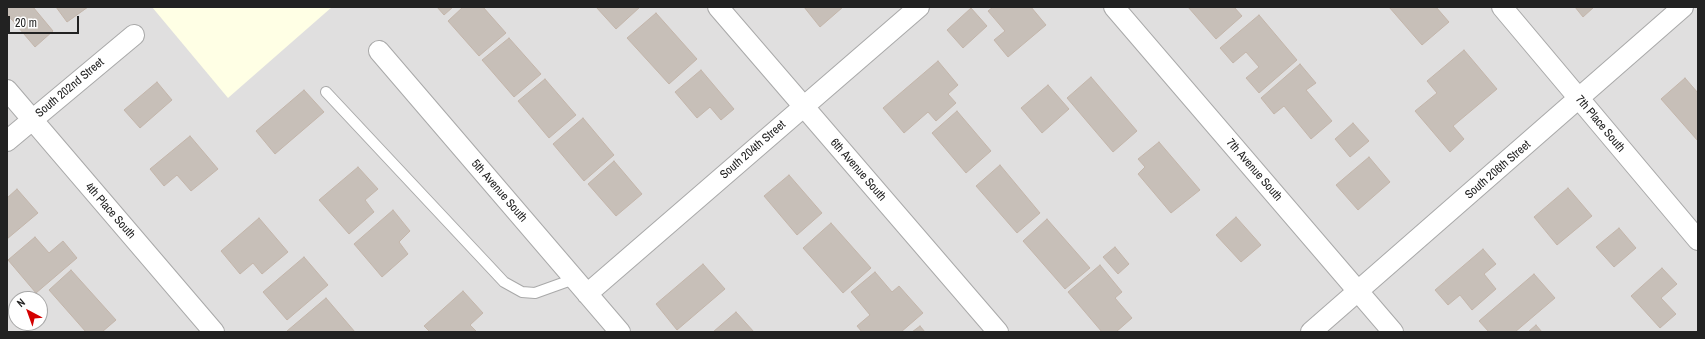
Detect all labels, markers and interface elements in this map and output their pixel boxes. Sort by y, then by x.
scale bar [10,8,81,34]
text: 20 m [15,15,37,31]
street label: South 202nd Street [33,55,107,121]
street label: 7th Place South [1572,93,1628,155]
street label: South 204th Street [717,118,789,182]
street label: 6th Avenue South [827,136,889,204]
street label: 7th Avenue South [1223,136,1285,204]
street label: South 206th Street [1462,138,1534,202]
street label: 5th Avenue South [468,157,530,225]
street label: 4th Place South [82,180,138,242]
north arrow [8,291,48,331]
text: N [14,295,28,310]

